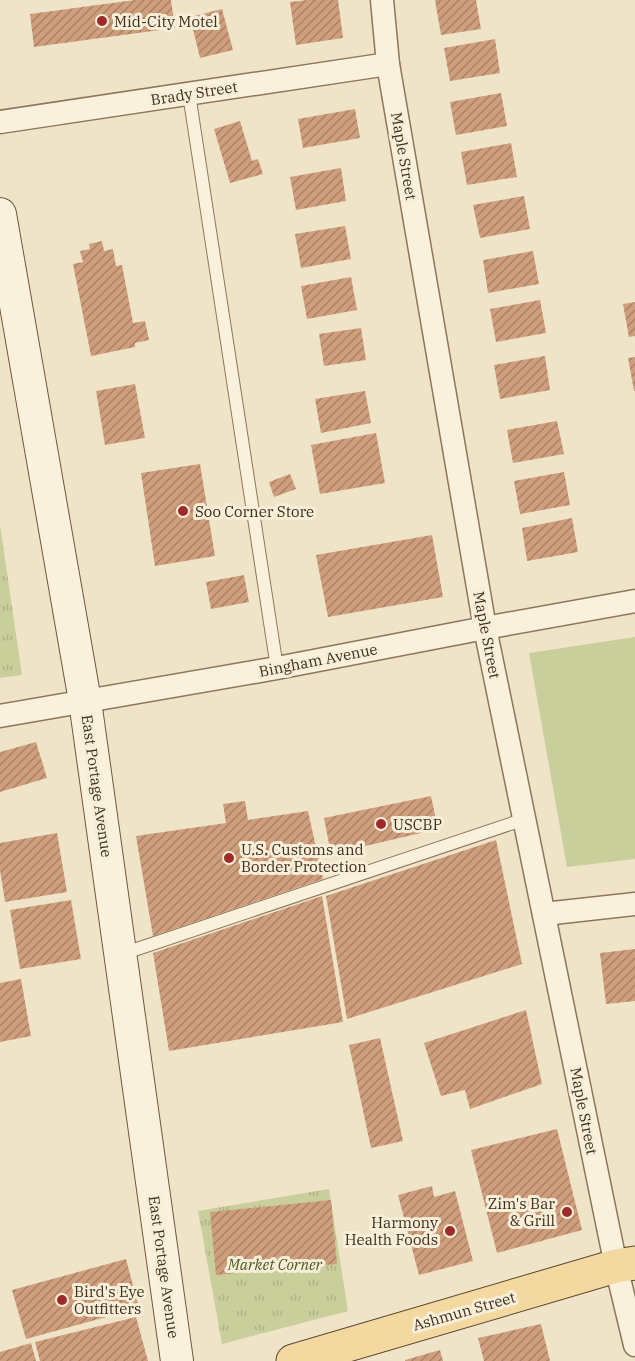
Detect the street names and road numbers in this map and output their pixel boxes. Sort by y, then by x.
street label: Brady Street [149,77,239,109]
street label: Maple Street [387,111,421,201]
street label: Maple Street [469,590,505,680]
street label: Bingham Avenue [257,639,379,681]
street label: East Portage Avenue [78,713,116,859]
street label: Maple Street [566,1066,602,1156]
street label: East Portage Avenue [145,1194,183,1340]
street label: Ashmun Street [411,1287,517,1335]

